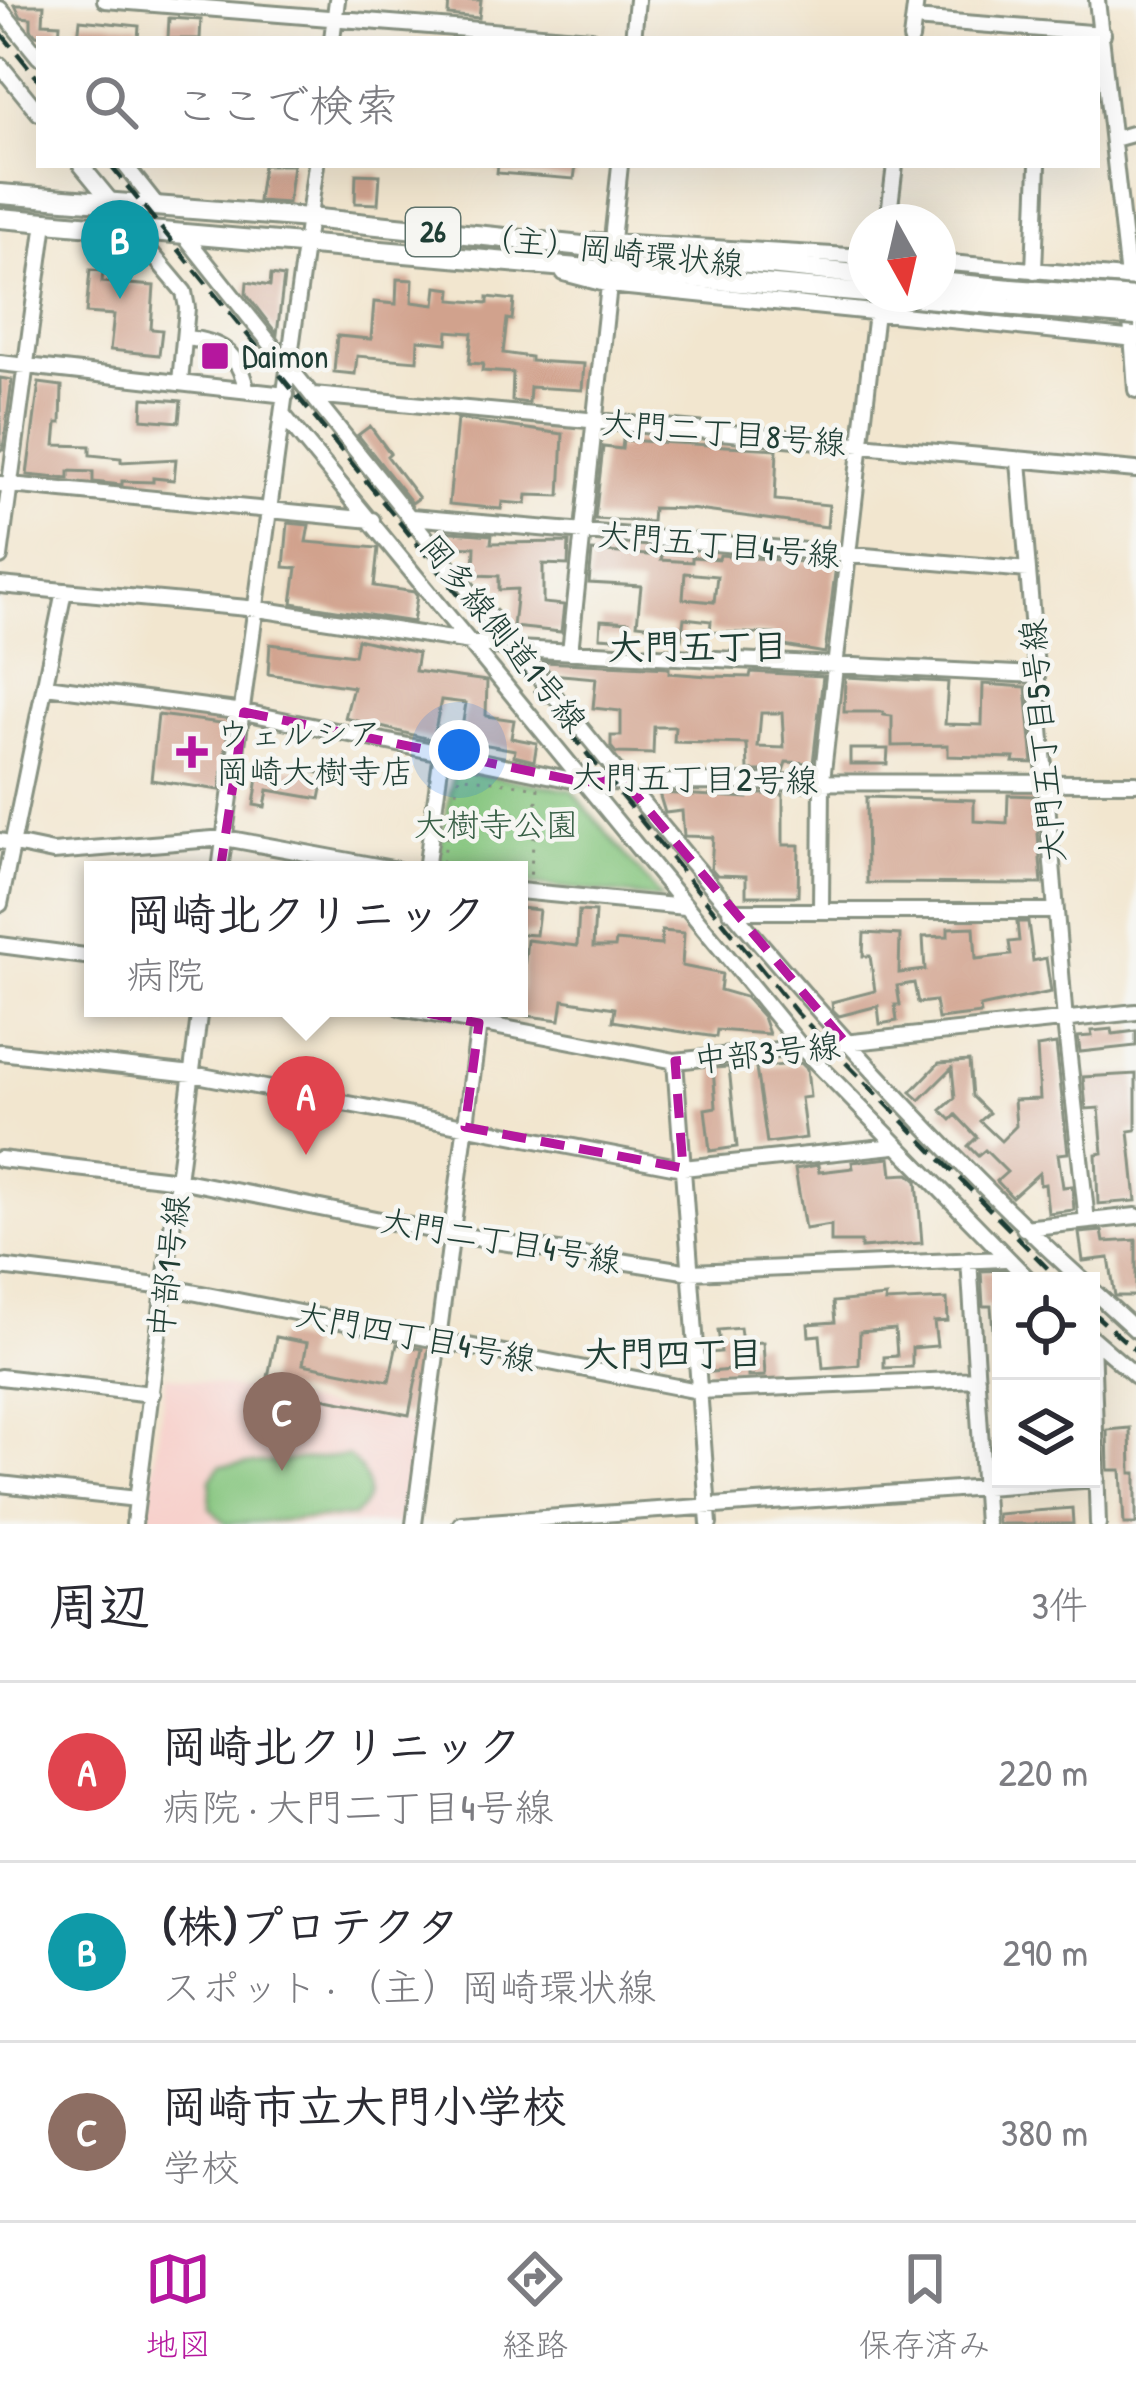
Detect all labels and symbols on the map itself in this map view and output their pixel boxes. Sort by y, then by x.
pin: B [81,200,159,299]
north arrow [848,204,956,312]
road number: 26 [406,208,460,256]
street label: （主）岡崎環状線 [478,214,746,286]
place label: Daimon [242,334,329,378]
marker: Daimon [199,340,231,372]
street label: 大門二丁目8号線 [600,399,848,465]
street label: 大門五丁目4号線 [596,511,842,577]
street label: 岡多線側道1号線 [410,525,598,741]
street label: 大門五丁目5号線 [1009,617,1075,865]
district label: 大門五丁目 [608,621,788,670]
place label: ウェルシア 岡崎大樹寺店 [216,711,414,793]
your location [429,720,489,780]
marker: ウェルシア 岡崎大樹寺店 [179,739,205,765]
street label: 大門五丁目2号線 [571,754,819,802]
park label: 大樹寺公園 [414,802,579,846]
street label: 中部3号線 [692,1022,842,1082]
pin: A [267,1056,345,1155]
street label: 中部1号線 [137,1192,199,1340]
street label: 大門二丁目4号線 [377,1197,625,1283]
street label: 大門四丁目4号線 [292,1291,540,1381]
district label: 大門四丁目 [583,1328,763,1377]
pin: C [243,1372,321,1471]

